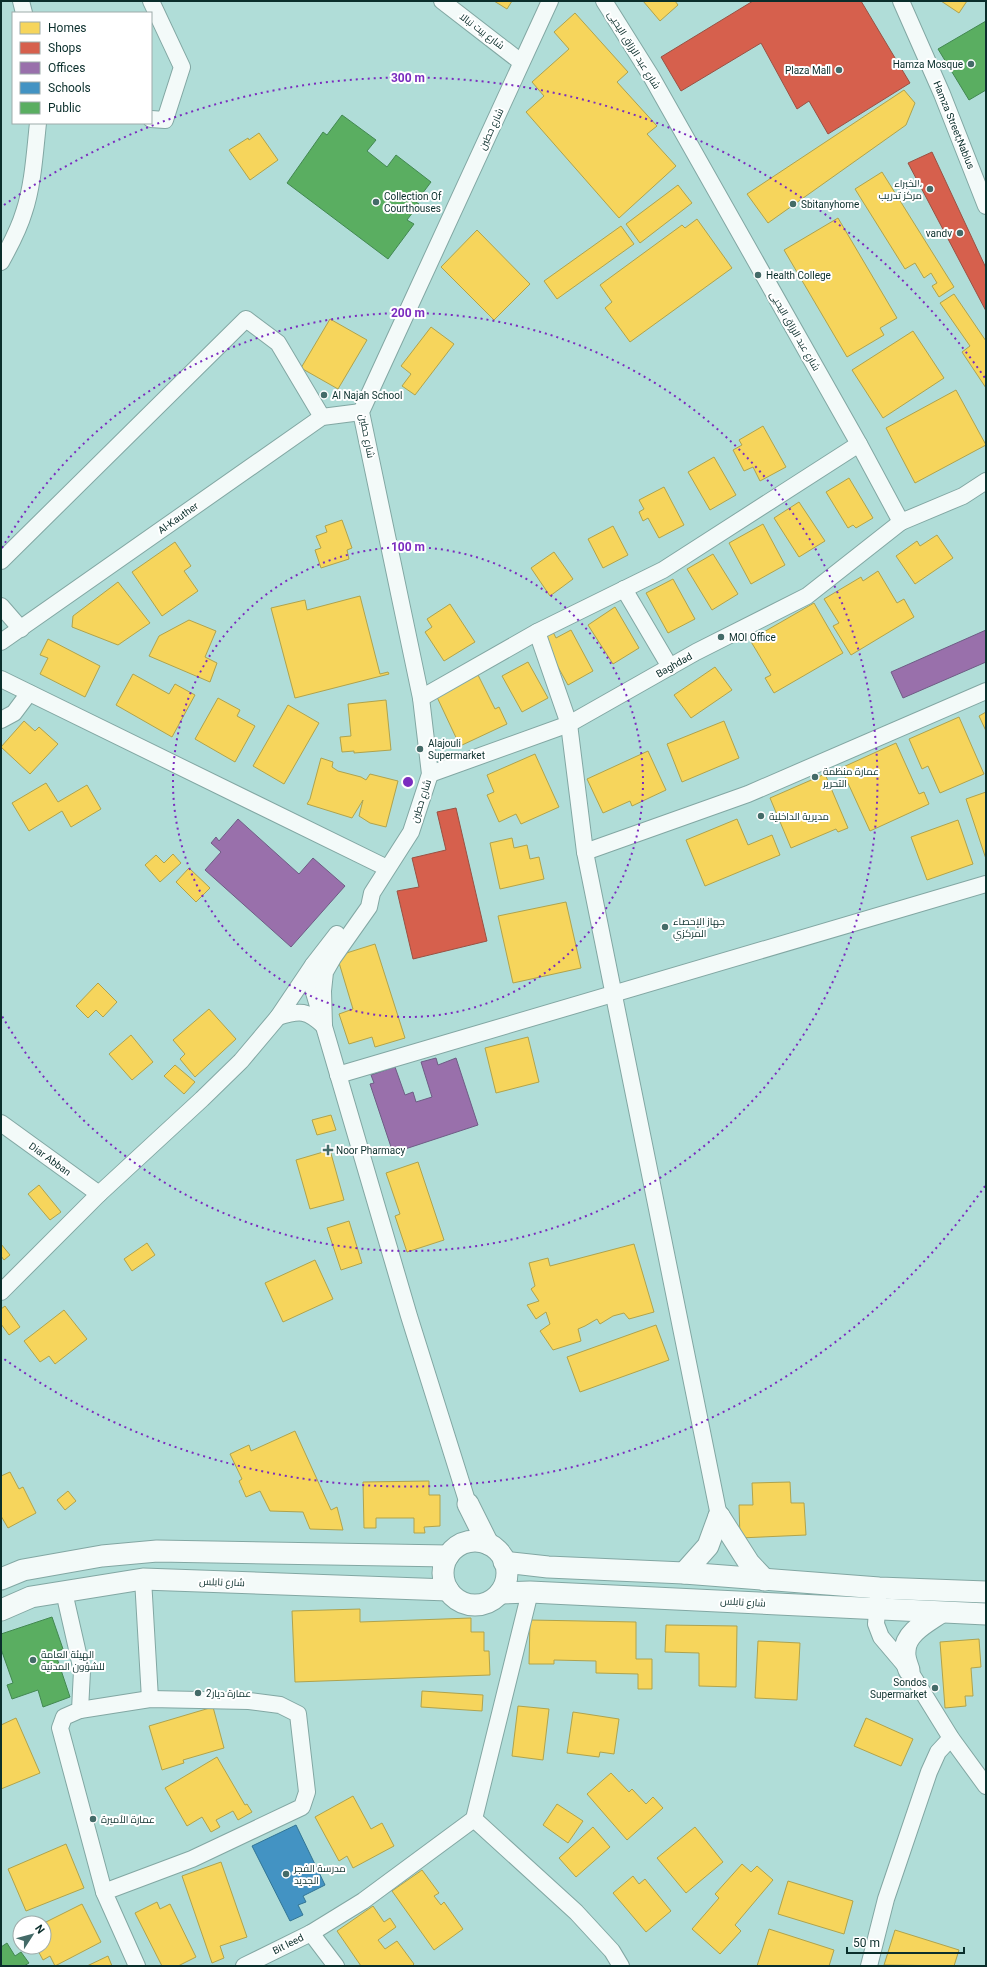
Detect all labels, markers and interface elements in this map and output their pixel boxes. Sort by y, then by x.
street label: شارع عبد الرزاق اليحيى [605,9,662,91]
street label: شارع بيت نبالا [457,11,507,52]
legend [12,12,152,124]
text: Homes [48,21,86,35]
text: Shops [48,41,82,55]
place label: Hamza Mosque [893,59,963,70]
marker: Hamza Mosque [966,59,976,69]
text: Offices [48,61,85,75]
place label: Plaza Mall [785,65,831,76]
marker: Plaza Mall [834,65,844,75]
text: 300 m [391,71,425,85]
street label: Hamza Street;Nablus [931,79,977,171]
text: Schools [48,81,91,95]
text: Public [48,101,81,115]
street label: شارع حطين [477,106,506,152]
place label: الخبراء، مركز تدريب [879,178,922,201]
marker: الخبراء، مركز تدريب [925,184,935,194]
place label: Collection Of Courthouses [384,191,442,214]
marker: Collection Of Courthouses [371,197,381,207]
marker: Sbitanyhome [788,199,798,209]
place label: Sbitanyhome [801,199,859,210]
place label: vandv [926,228,952,239]
marker: vandv [955,228,965,238]
marker: Health College [753,270,763,280]
place label: Health College [766,270,831,281]
street label: شارع عبد الرزاق اليحيى [767,289,822,373]
text: 200 m [391,306,425,320]
marker: Al Najah School [319,390,329,400]
place label: Al Najah School [332,390,402,401]
street label: شارع حطين [356,413,377,459]
street label: Al-Kauther [156,500,201,536]
text: 100 m [391,540,425,554]
marker: MOI Office [716,632,726,642]
place label: MOI Office [729,632,776,643]
street label: Baghdad [654,651,694,679]
place label: Alajouli Supermarket [428,738,485,761]
marker: Alajouli Supermarket [415,744,425,754]
place label: عمارة منظمة التحرير [822,766,879,789]
marker: عمارة منظمة التحرير [810,772,820,782]
centre of rings [401,775,415,789]
street label: شارع حطين [409,778,434,824]
marker: مديرية الداخلية [756,811,766,821]
place label: مديرية الداخلية [769,811,829,822]
place label: جهاز الإحصاء المركزي [673,916,725,941]
marker: جهاز الإحصاء المركزي [660,922,670,932]
street label: Diar Abban [27,1140,73,1178]
marker: Noor Pharmacy [323,1145,333,1155]
place label: Noor Pharmacy [336,1145,405,1156]
street label: شارع نابلس [199,1576,245,1589]
street label: شارع نابلس [720,1595,766,1610]
place label: الهيئة العامة للشؤون المدنية [41,1649,105,1673]
marker: الهيئة العامة للشؤون المدنية [28,1655,38,1665]
place label: Sondos Supermarket [870,1677,927,1700]
marker: Sondos Supermarket [930,1683,940,1693]
marker: عمارة ديار2 [193,1688,203,1698]
place label: عمارة ديار2 [206,1688,251,1699]
marker: عمارة الأميرة [88,1814,98,1824]
place label: عمارة الأميرة [101,1814,155,1825]
place label: مدرسة الفجر الجديد [293,1863,346,1886]
marker: مدرسة الفجر الجديد [281,1869,291,1879]
north arrow [12,1915,52,1955]
text: N [32,1922,47,1937]
scale bar [847,1929,964,1955]
street label: Bit leed [271,1932,305,1956]
text: 50 m [853,1936,880,1950]

